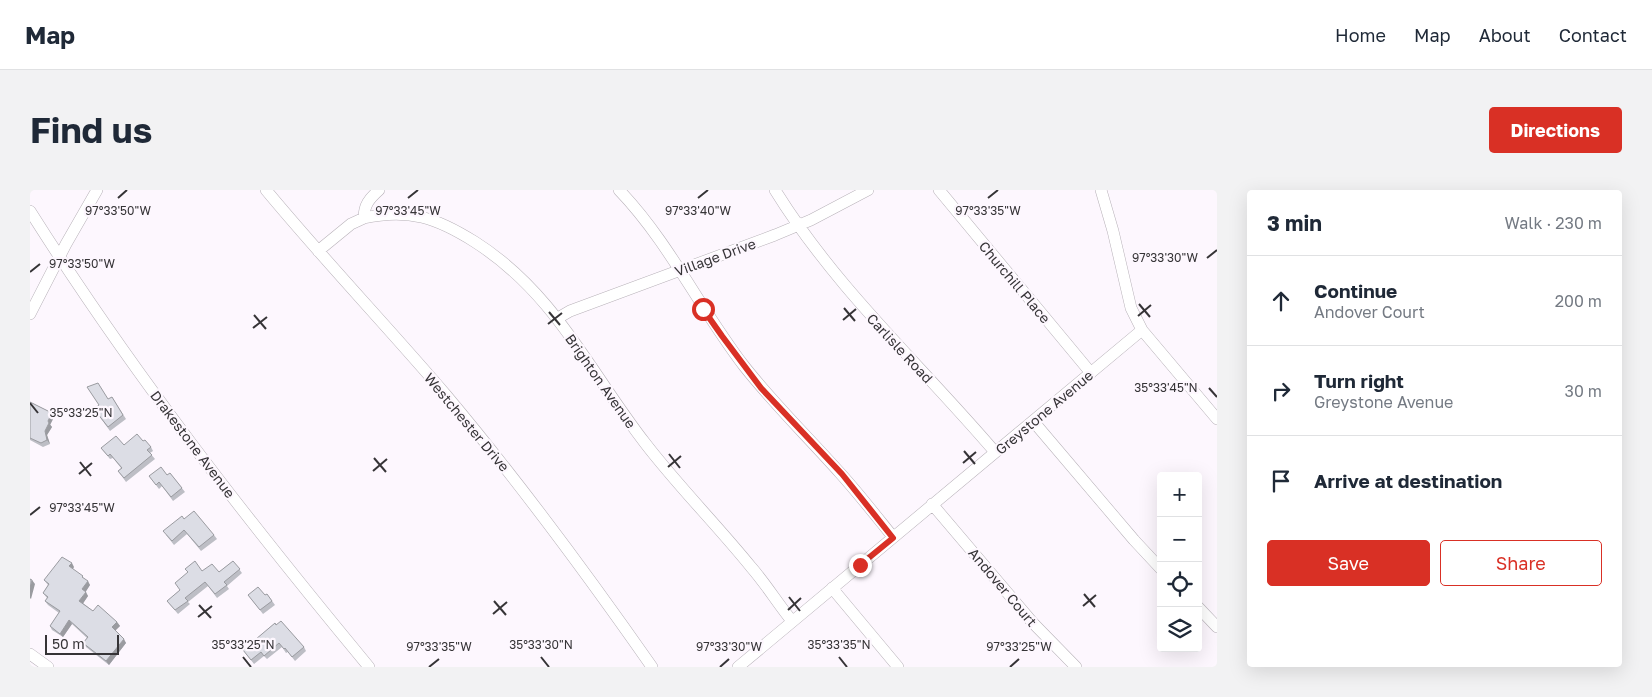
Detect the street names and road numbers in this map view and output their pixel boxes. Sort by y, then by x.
street label: Village Drive [672,234,758,280]
street label: Churchill Place [976,238,1054,326]
street label: Carlisle Road [863,310,937,386]
street label: Brighton Avenue [562,331,640,431]
street label: Greystone Avenue [992,366,1096,458]
street label: Westchester Drive [421,369,513,475]
street label: Drakestone Avenue [147,387,239,501]
street label: Andover Court [965,544,1041,630]

